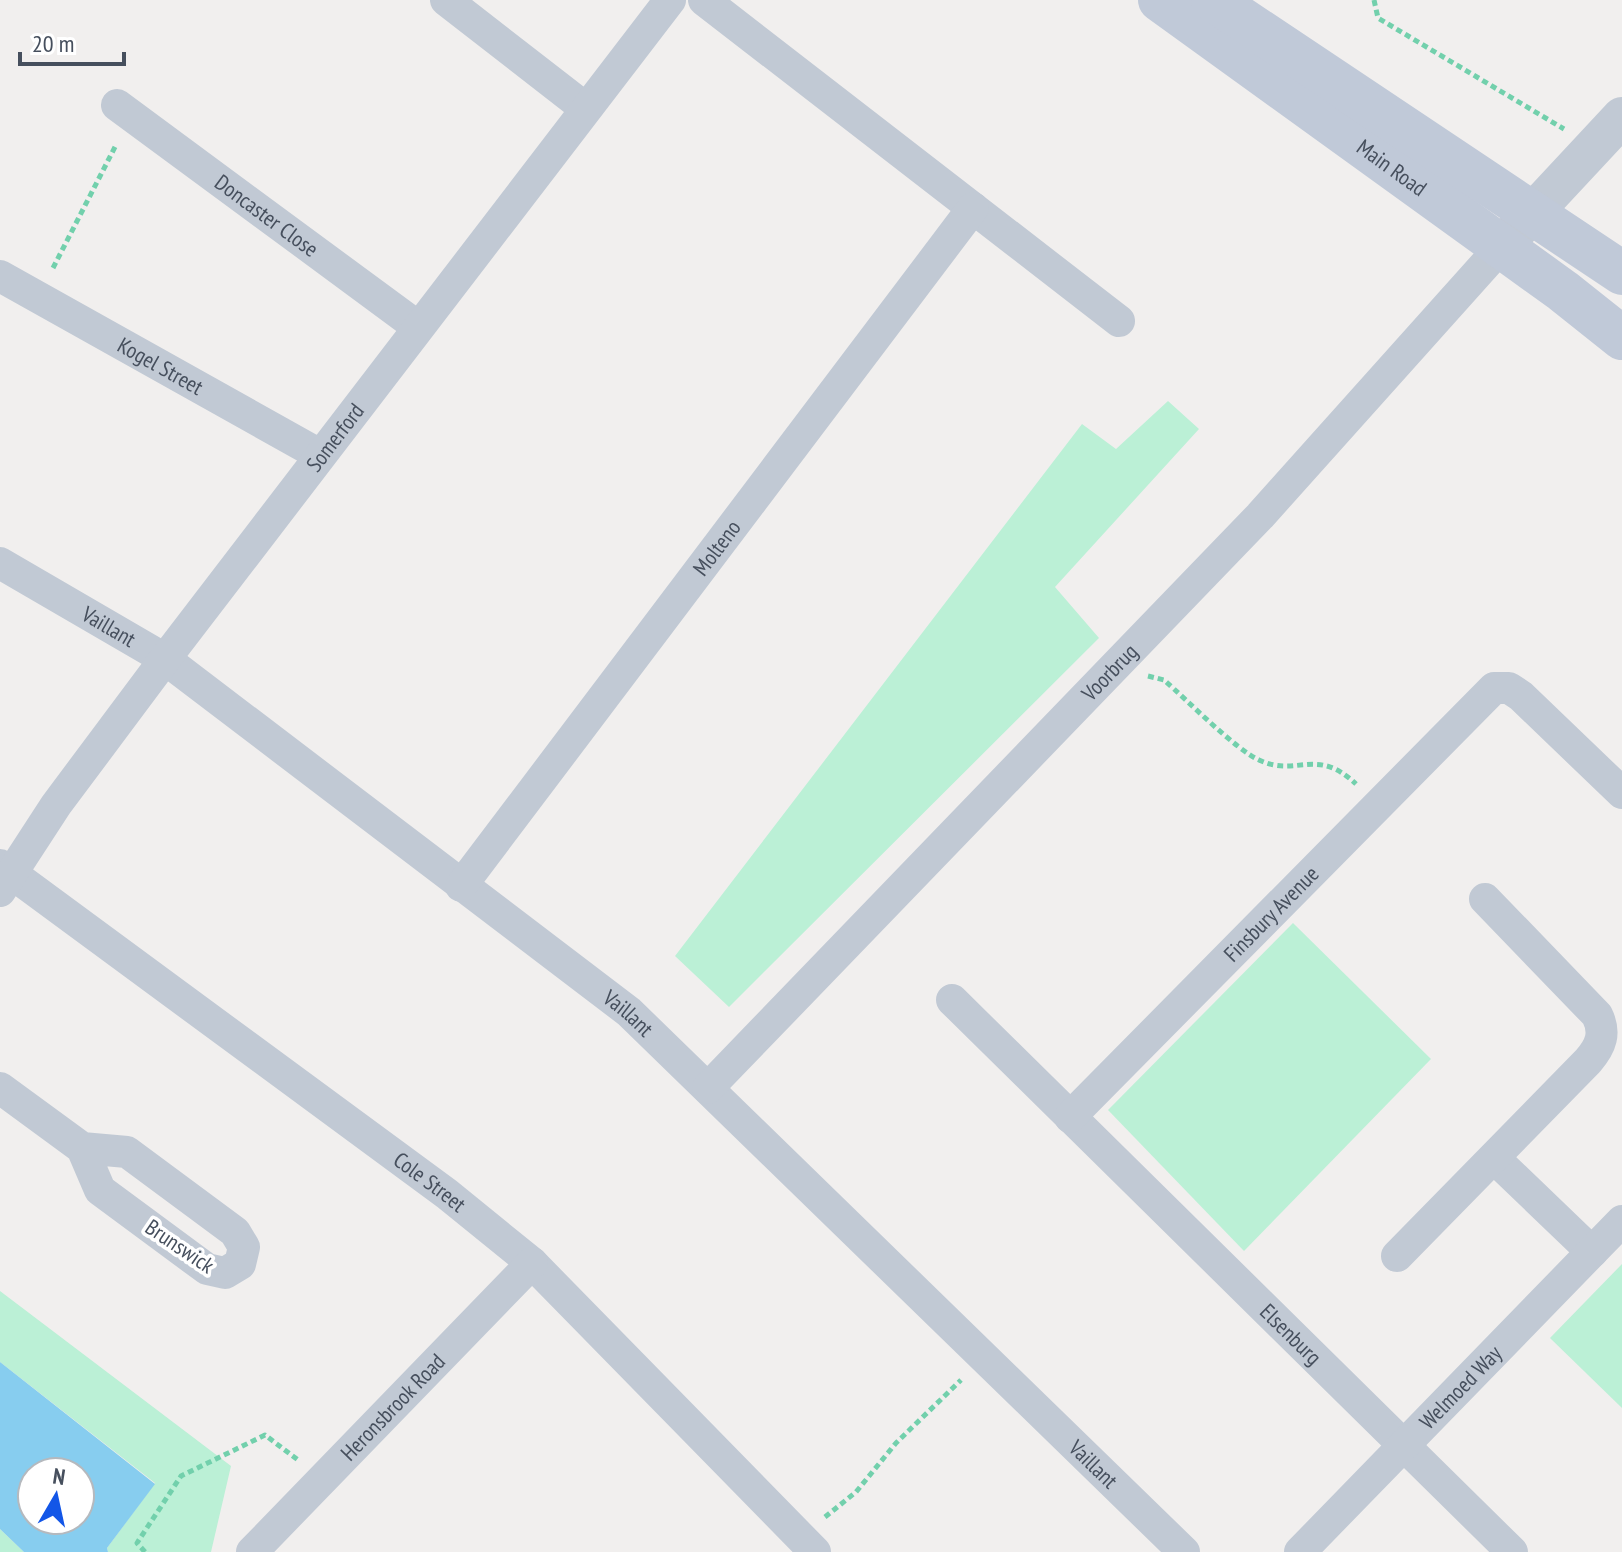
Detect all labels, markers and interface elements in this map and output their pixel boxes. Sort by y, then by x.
scale bar [20,16,124,66]
text: 20 m [32,28,74,59]
street label: Main Road [1351,133,1432,202]
street label: Doncaster Close [209,168,324,263]
street label: Kogel Street [113,331,208,401]
street label: Somerford [300,398,370,477]
street label: Molteno [686,514,747,581]
street label: Vaillant [76,599,141,653]
street label: Voorbrug [1075,638,1143,707]
street label: Finsbury Avenue [1218,860,1324,967]
street label: Vaillant [597,983,660,1042]
street label: Cole Street [388,1146,472,1218]
street label: Brunswick [140,1213,220,1279]
street label: Elsenburg [1254,1298,1328,1371]
street label: Welmoed Way [1413,1339,1508,1435]
street label: Heronsbrook Road [334,1347,451,1466]
street label: Vaillant [1062,1433,1124,1494]
north arrow [16,1456,96,1536]
text: N [51,1461,67,1491]

